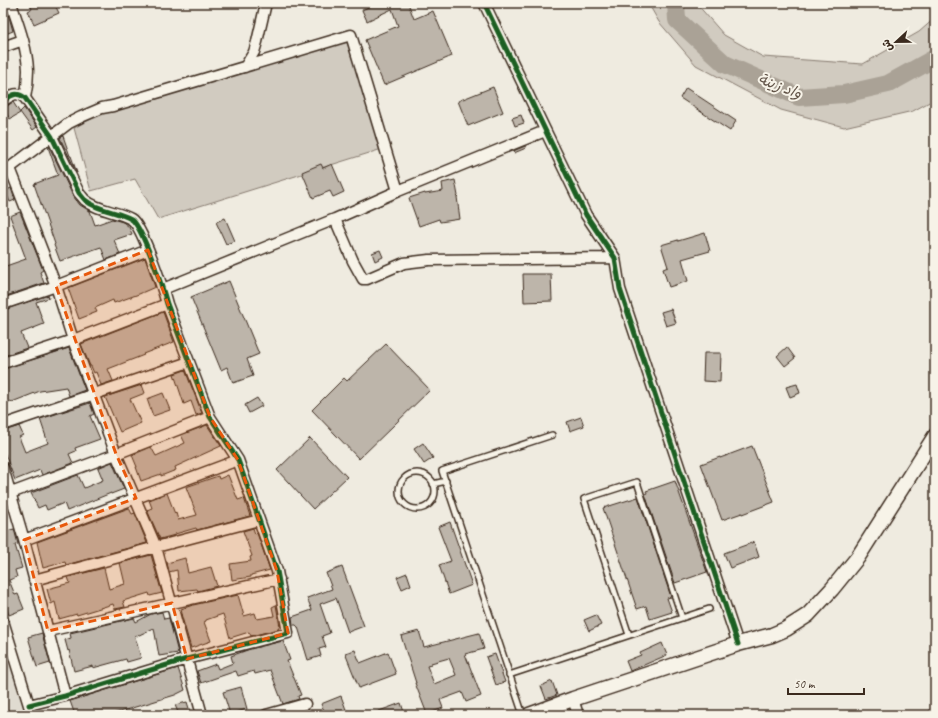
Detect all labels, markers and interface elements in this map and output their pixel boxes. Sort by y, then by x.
north arrow [876,22,916,62]
text: ش [878,38,895,54]
water label: واد زينة [755,70,804,103]
scale bar [788,670,864,696]
text: 50 m [794,676,816,692]

